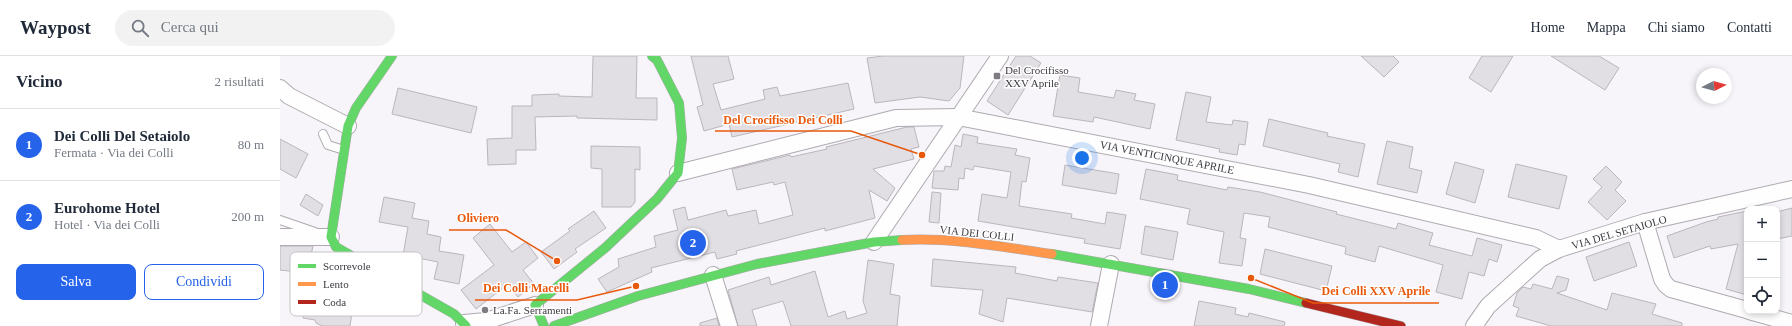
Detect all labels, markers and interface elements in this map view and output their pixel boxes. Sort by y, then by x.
search box [115,10,395,46]
text: Waypost [20,17,91,38]
icon: search [129,17,151,39]
text: Cerca qui [161,19,219,35]
text: Home [1531,20,1565,35]
text: Mappa [1587,20,1626,35]
text: Chi siamo [1648,20,1705,35]
text: Contatti [1727,20,1772,35]
place label: Del Crocifisso XXV Aprile [1005,64,1069,89]
north arrow [1696,68,1732,104]
marker: Del Crocifisso XXV Aprile [992,71,1002,81]
text: Vicino [16,72,63,91]
text: 2 risultati [215,74,264,89]
callout: Del Crocifisso Dei Colli [715,107,851,131]
text: Del Crocifisso Dei Colli [723,113,843,127]
text: Dei Colli Del Setaiolo [54,128,190,144]
text: 1 [26,137,32,152]
text: 80 m [238,137,264,152]
street label: VIA VENTICINQUE APRILE [1099,138,1235,176]
text: Fermata · Via dei Colli [54,145,174,160]
your location [1072,148,1092,168]
text: Eurohome Hotel [54,200,160,216]
callout: Oliviero [449,206,506,230]
map controls [1744,206,1780,314]
button: + [1744,206,1780,242]
text: 2 [26,209,32,224]
text: 200 m [231,209,264,224]
text: Oliviero [457,211,499,225]
street label: VIA DEL SETAIOLO [1570,213,1668,251]
text: Hotel · Via dei Colli [54,217,160,232]
street label: VIA DEI COLLI [939,223,1015,243]
pin: 2 [680,228,706,258]
button: − [1744,242,1780,278]
legend [290,252,422,316]
text: Scorrevole [323,260,371,272]
button: Salva [16,264,136,300]
button: Condividi [144,264,264,300]
pin: 1 [1152,270,1178,300]
callout: Dei Colli Macelli [475,276,577,300]
text: Lento [323,278,349,290]
button: locate [1744,278,1780,314]
callout: Dei Colli XXV Aprile [1313,279,1439,303]
text: Dei Colli Macelli [483,281,570,295]
text: Dei Colli XXV Aprile [1322,284,1431,298]
text: Coda [323,296,346,308]
place label: La.Fa. Serramenti [493,304,572,316]
marker: La.Fa. Serramenti [480,305,490,315]

